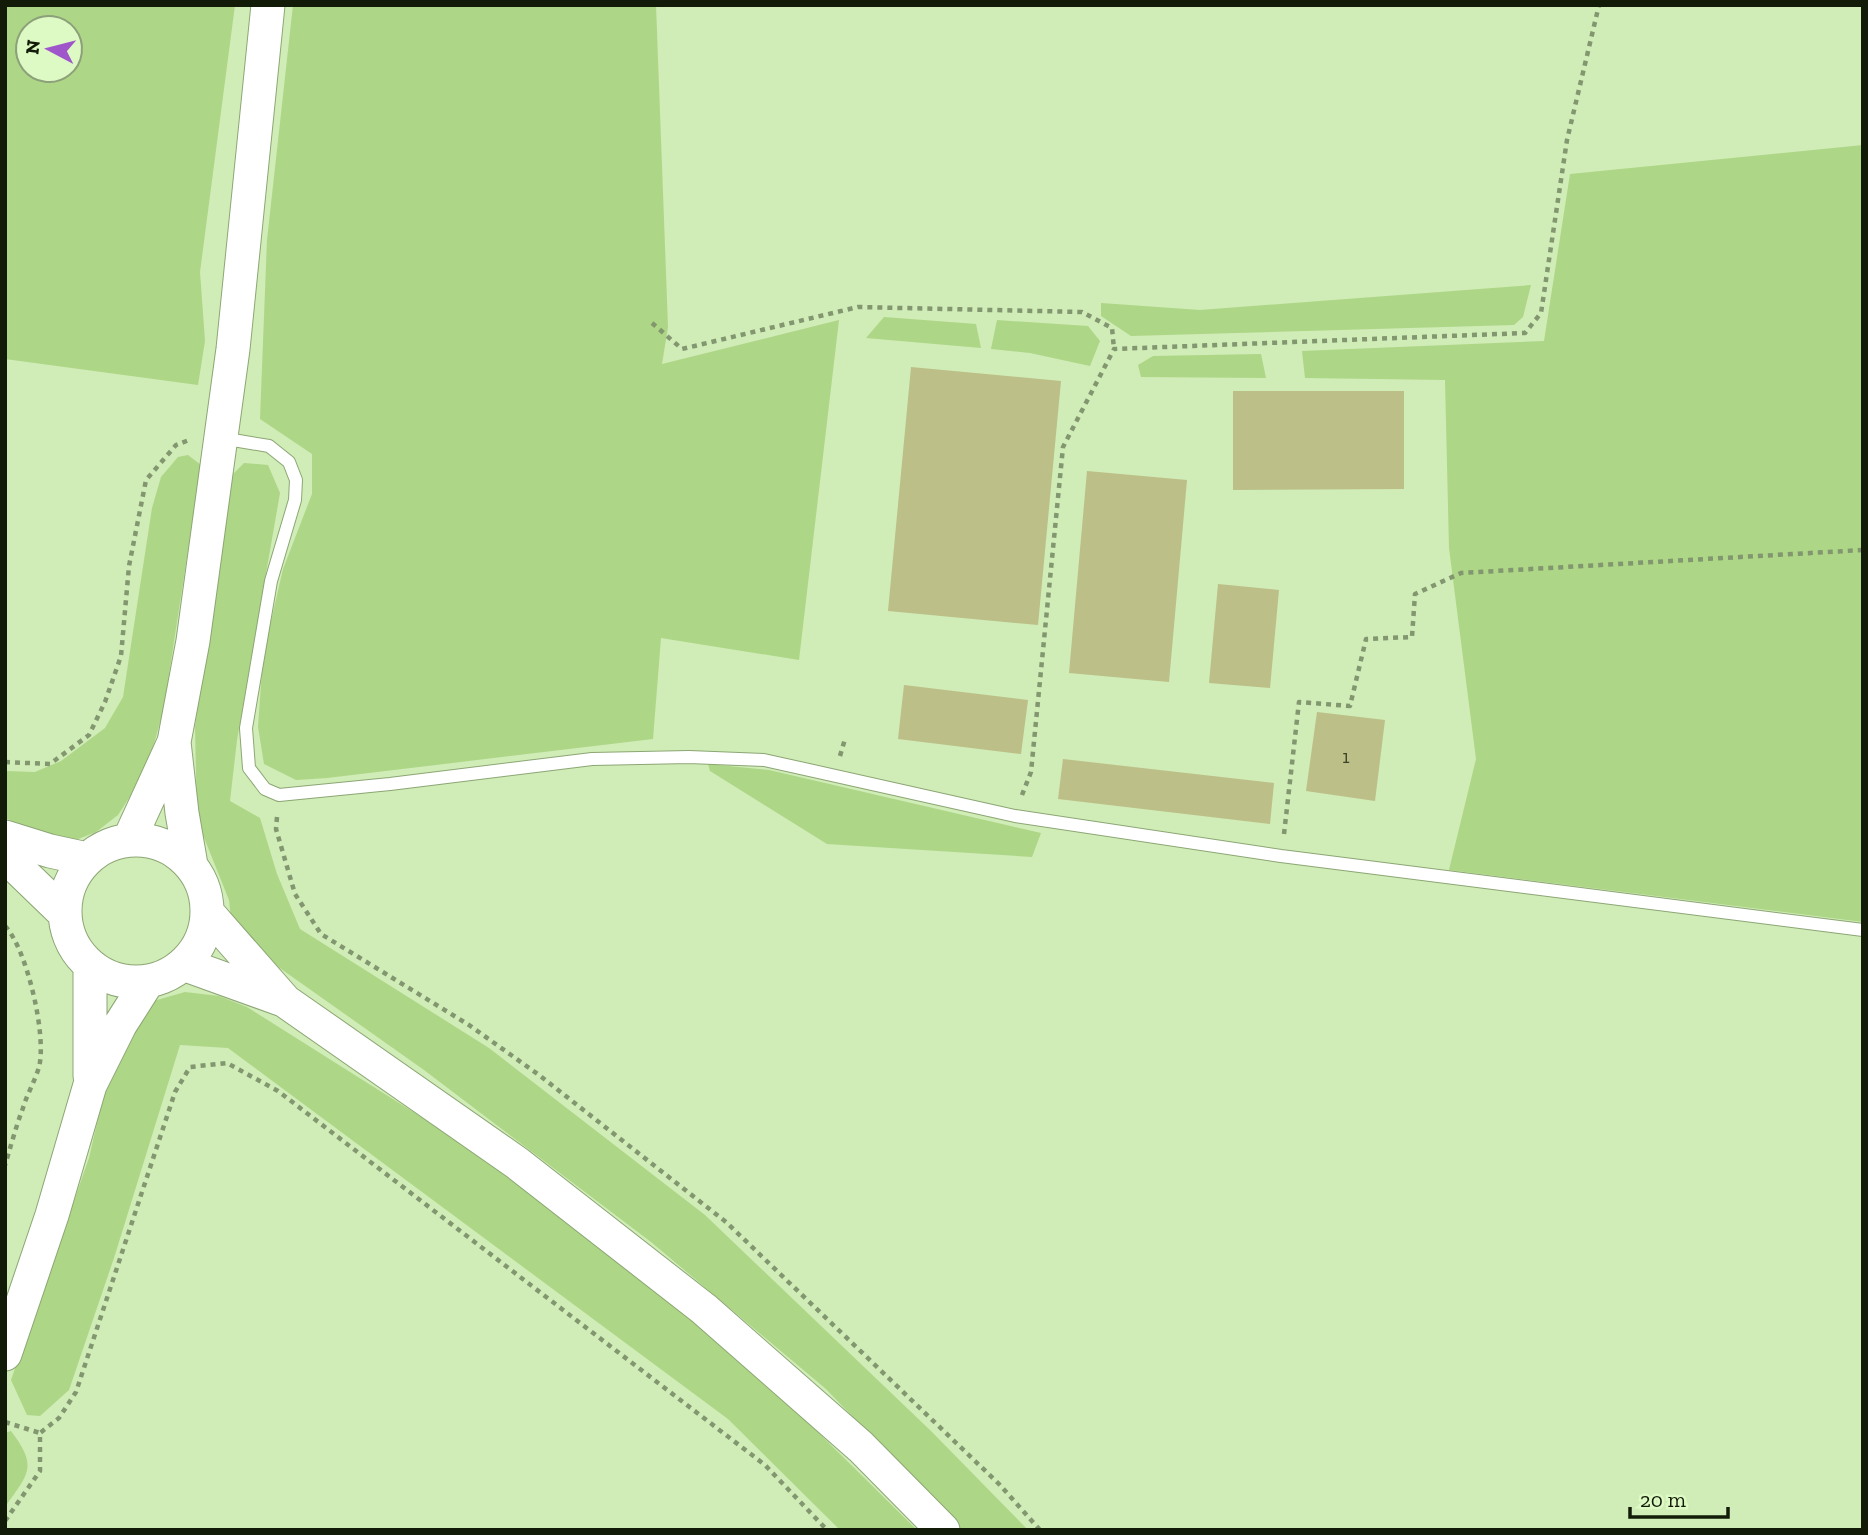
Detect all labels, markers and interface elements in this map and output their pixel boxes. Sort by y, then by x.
north arrow [14,14,84,84]
text: N [20,38,45,56]
house number: 1 [1342,745,1350,768]
scale bar [1630,1476,1728,1520]
text: 20 m [1640,1487,1686,1512]

